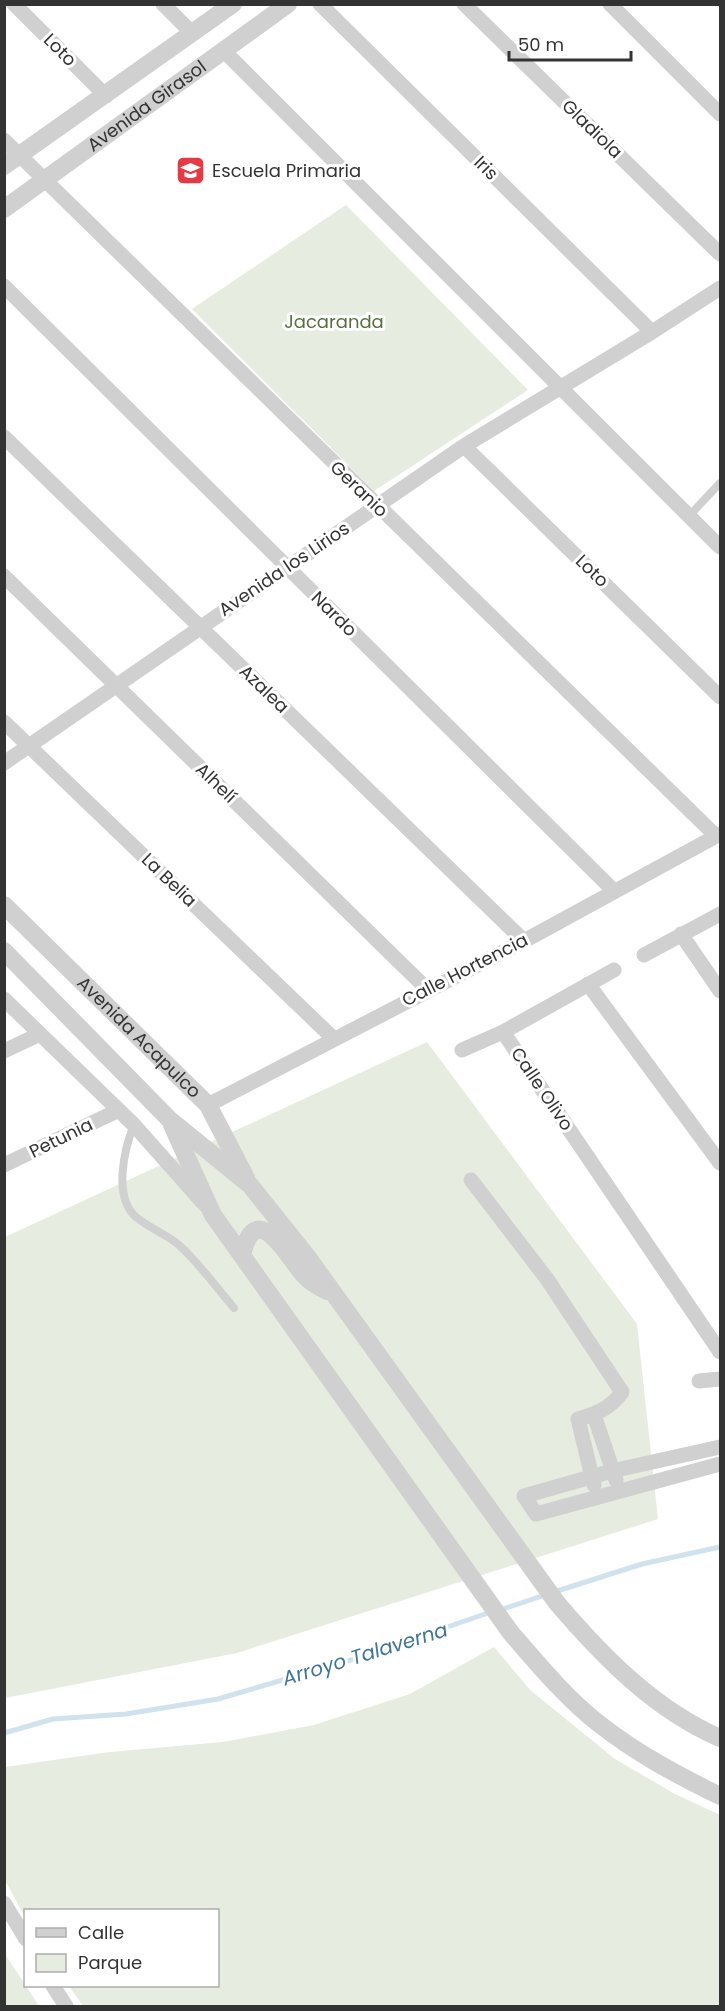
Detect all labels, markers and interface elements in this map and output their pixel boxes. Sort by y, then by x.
scale bar [509,24,630,62]
street label: Loto [38,28,82,72]
text: 50 m [518,32,564,57]
street label: Avenida Girasol [82,54,211,157]
street label: Gladiola [557,93,628,164]
street label: Iris [469,150,504,185]
school or university icon: Escuela Primaria [175,155,207,187]
place label: Escuela Primaria [212,158,361,183]
park label: Jacaranda [284,309,384,334]
street label: Geranio [325,455,394,522]
street label: Avenida los Lirios [213,515,354,622]
street label: Loto [570,549,614,593]
street label: Nardo [306,585,363,642]
street label: Azalea [234,659,295,719]
street label: Alhelí [190,757,242,808]
street label: La Belia [136,847,202,912]
street label: Calle Hortencia [397,927,532,1012]
street label: Avenida Acapulco [72,970,207,1103]
street label: Calle Olivo [505,1042,579,1135]
street label: Petunia [25,1111,97,1164]
water label: Arroyo Talaverna [278,1616,451,1693]
legend [24,1909,219,1987]
text: Calle [78,1920,124,1945]
text: Parque [78,1950,142,1975]

